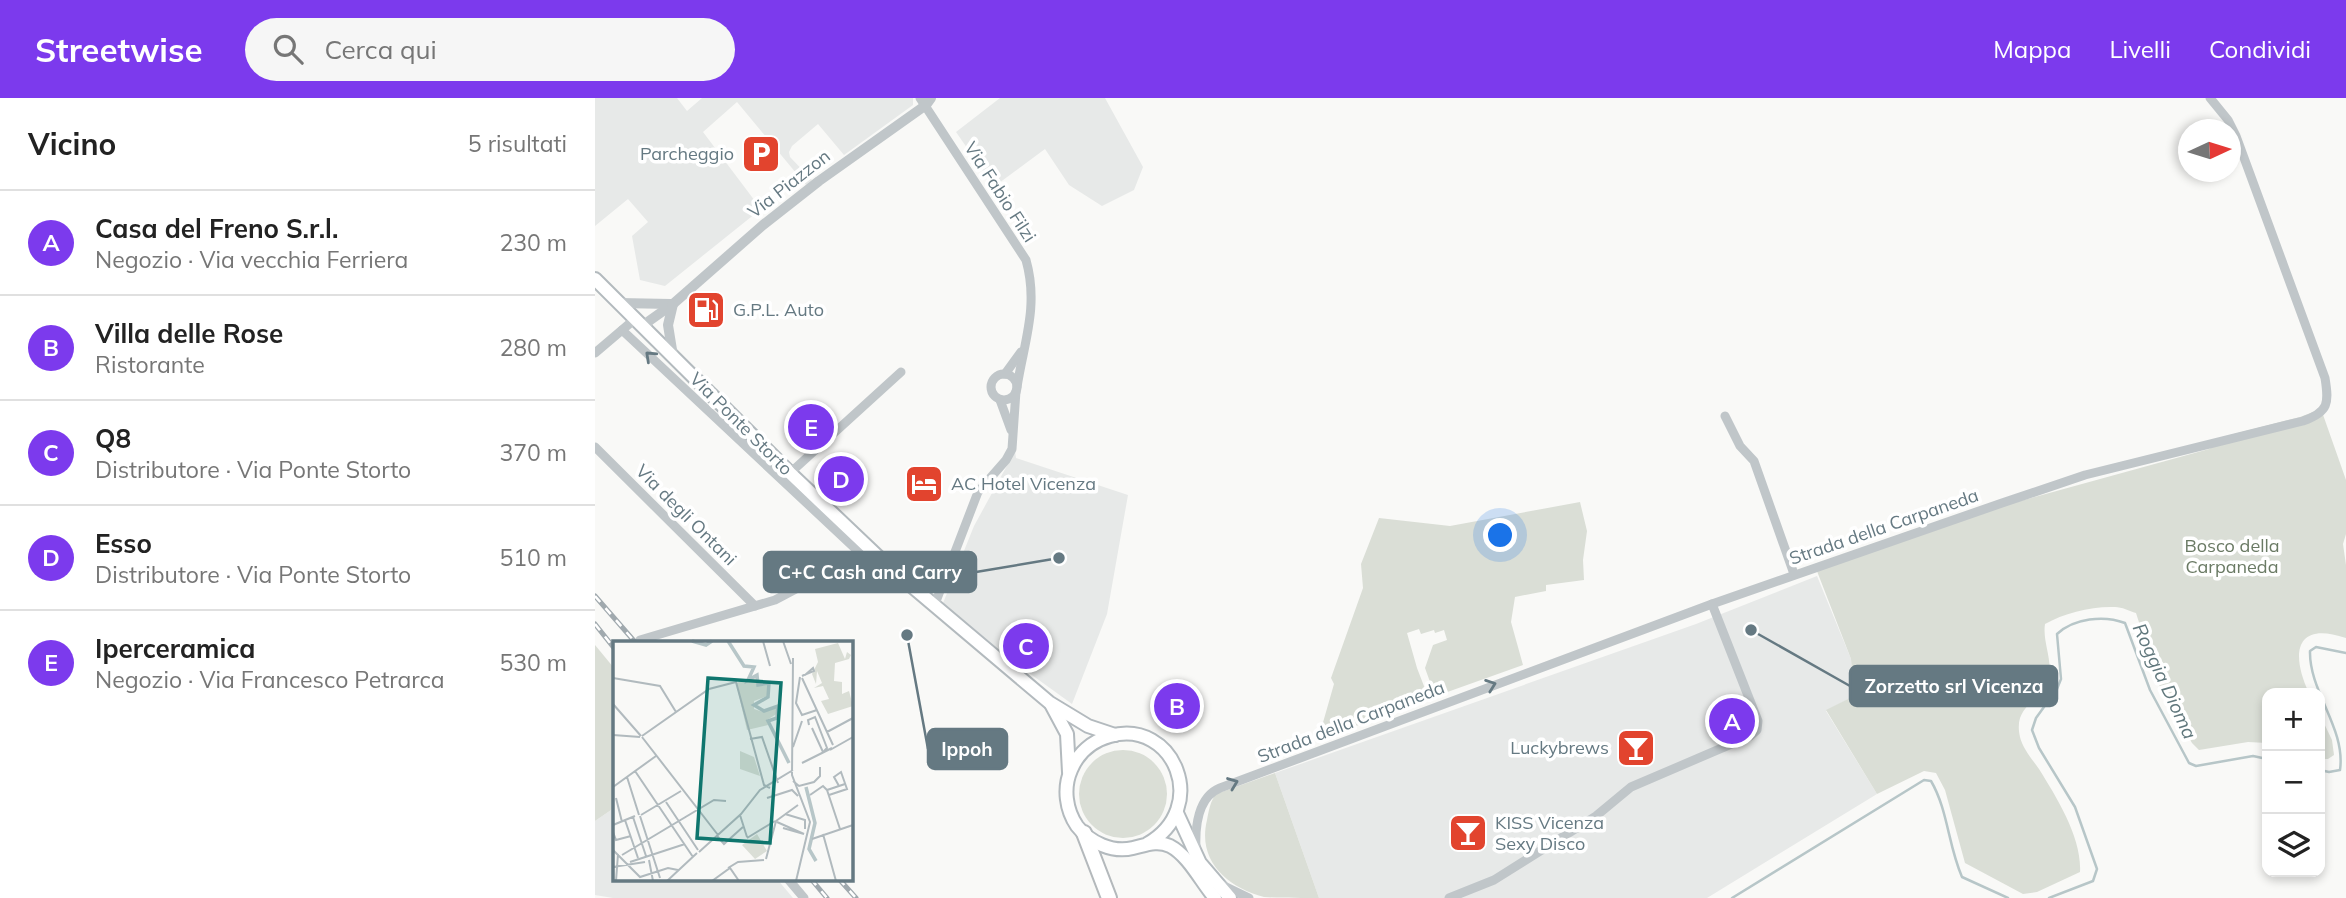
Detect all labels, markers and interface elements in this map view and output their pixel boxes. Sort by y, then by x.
search box [245,18,735,81]
text: Streetwise [35,29,203,70]
icon: search [269,30,307,68]
text: Cerca qui [325,33,437,66]
text: Mappa [1993,34,2071,64]
text: Livelli [2109,34,2171,64]
text: Condividi [2209,34,2311,64]
north arrow [2178,119,2241,182]
text: Vicino [28,125,116,163]
text: 5 risultati [468,129,567,158]
parking icon: Parcheggio [740,133,782,175]
street label: Via Fabio Filzi [959,137,1041,246]
place label: Parcheggio [640,142,734,165]
street label: Via Piazzon [743,144,835,223]
text: Casa del Freno S.r.l. [95,212,338,245]
text: A [42,228,60,257]
text: 230 m [499,228,567,257]
text: Negozio · Via vecchia Ferriera [95,245,408,274]
fuel station icon: G.P.L. Auto [685,289,727,331]
place label: G.P.L. Auto [733,298,824,321]
text: Villa delle Rose [95,317,283,350]
text: B [43,333,59,362]
text: 280 m [499,333,567,362]
text: Ristorante [95,350,205,379]
one-way arrow [645,352,658,365]
street label: Via Ponte Storto [685,367,798,480]
pin: E [788,401,834,453]
text: Q8 [95,422,131,455]
text: C [43,438,59,467]
text: 370 m [499,438,567,467]
pin: D [818,453,864,505]
text: Distributore · Via Ponte Storto [95,455,411,484]
street label: Via degli Ontani [631,459,742,570]
hotel icon: AC Hotel Vicenza [903,463,945,505]
place label: AC Hotel Vicenza [951,472,1096,495]
street label: Strada della Carpaneda [1786,483,1981,570]
your location [1483,518,1517,552]
text: Esso [95,527,152,560]
park label: Bosco della Carpaneda [2184,534,2280,578]
text: D [42,543,60,572]
text: 510 m [499,543,567,572]
callout: C+C Cash and Carry [764,552,976,592]
text: Distributore · Via Ponte Storto [95,560,411,589]
text: C+C Cash and Carry [778,560,963,584]
water label: Roggia Dioma [2128,619,2202,743]
pin: C [1003,620,1049,672]
text: Iperceramica [95,632,255,665]
inset map [613,641,852,880]
text: E [44,648,58,677]
text: 530 m [499,648,567,677]
text: Negozio · Via Francesco Petrarca [95,665,445,694]
callout: Zorzetto srl Vicenza [1850,666,2057,706]
text: Zorzetto srl Vicenza [1864,674,2044,698]
street label: Strada della Carpaneda [1254,675,1448,768]
pin: B [1154,680,1200,732]
one-way arrow [1485,680,1497,694]
map controls [2262,688,2325,877]
button: + [2262,688,2325,751]
pin: A [1709,695,1755,747]
bar icon: Luckybrews [1615,727,1657,769]
callout: Ippoh [928,729,1007,769]
place label: Luckybrews [1510,736,1609,759]
text: Ippoh [941,737,993,761]
button: − [2262,751,2325,814]
one-way arrow [1226,778,1238,792]
place label: KISS Vicenza Sexy Disco [1495,811,1604,855]
bar icon: KISS Vicenza Sexy Disco [1447,812,1489,854]
button: layers [2262,814,2325,877]

